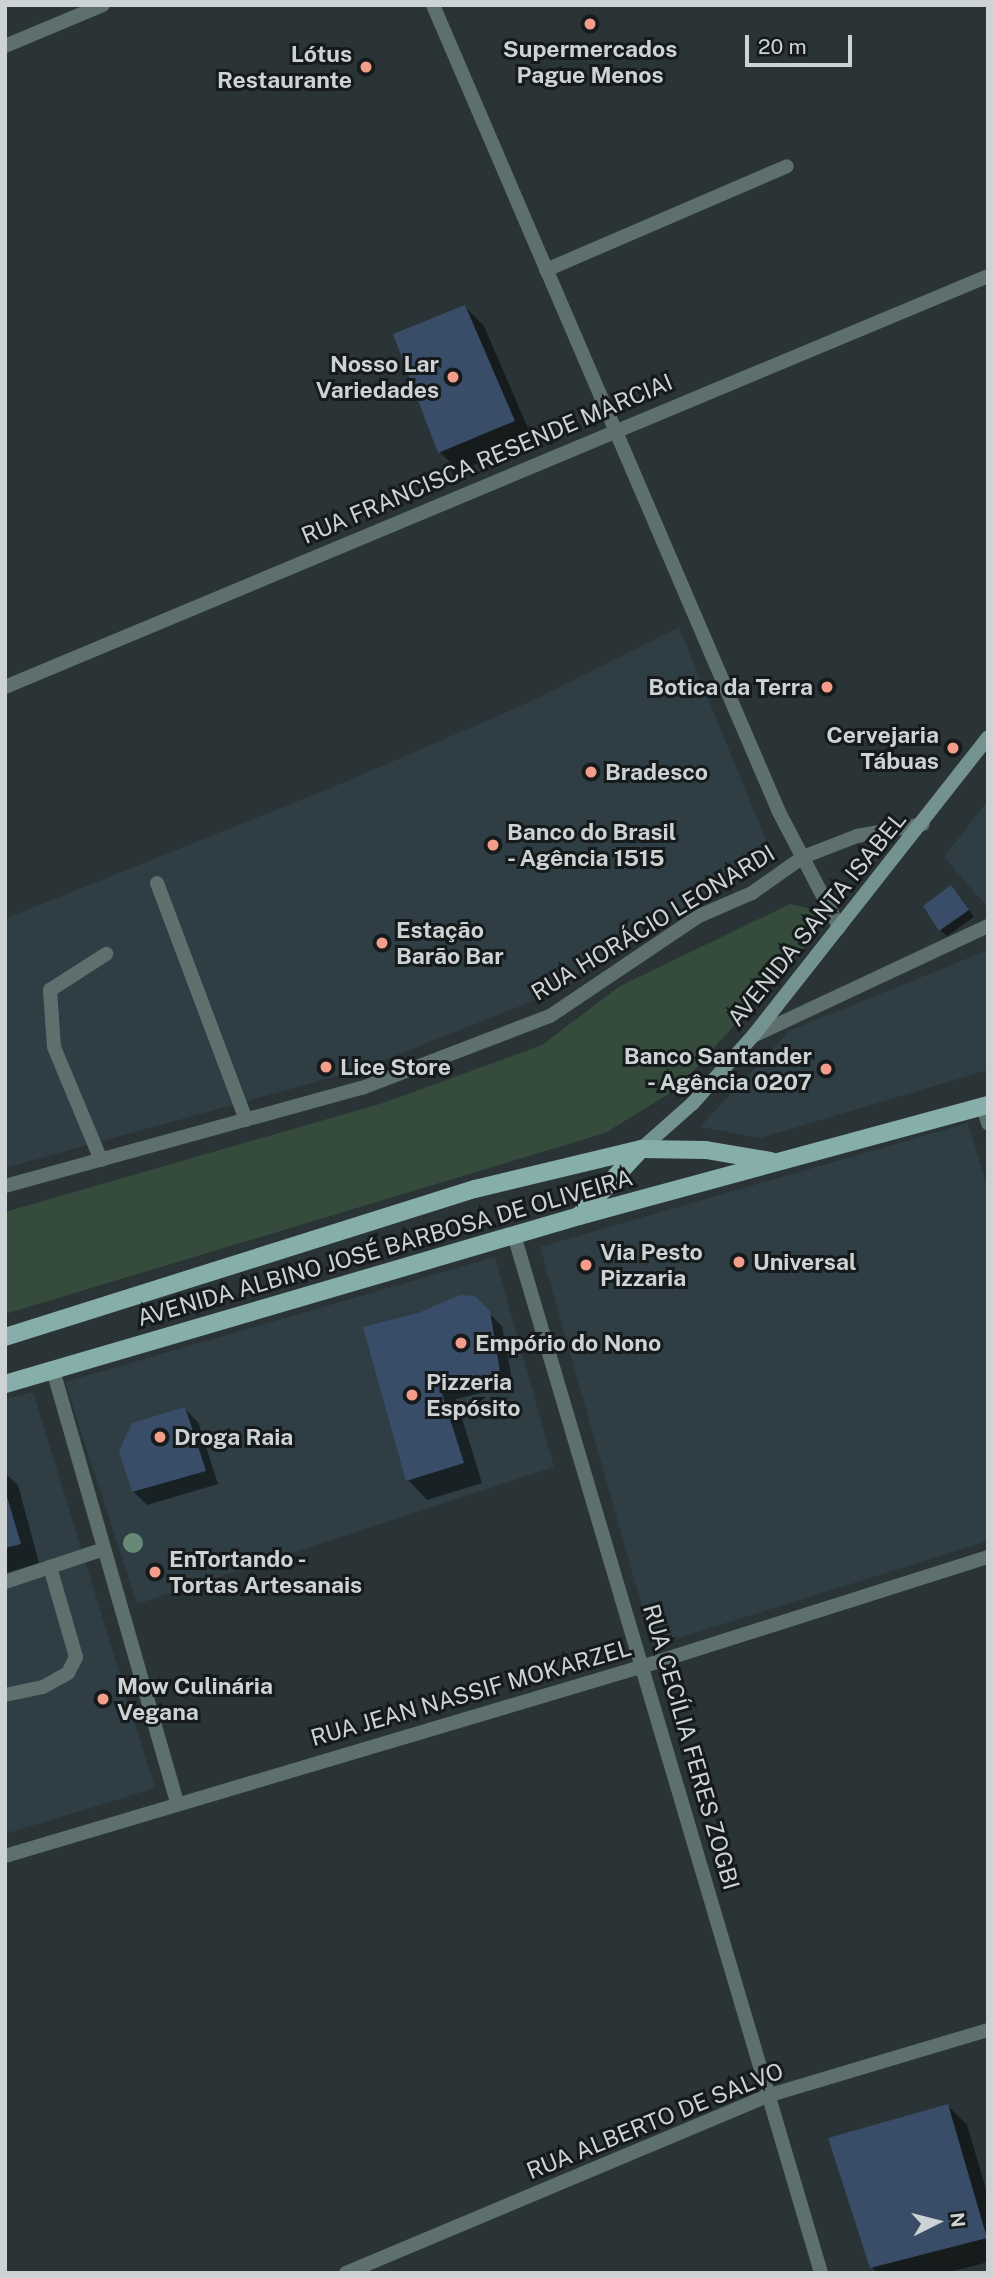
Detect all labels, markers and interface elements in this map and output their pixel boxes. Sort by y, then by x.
marker: Supermercados Pague Menos [582,16,598,32]
scale bar [748,21,855,65]
text: 20 m [758,34,807,59]
place label: Supermercados Pague Menos [503,35,677,89]
place label: Lótus Restaurante [217,40,352,94]
marker: Lótus Restaurante [358,59,374,75]
place label: Nosso Lar Variedades [316,350,439,404]
street label: RUA FRANCISCA RESENDE MARCIAI [297,368,677,550]
marker: Nosso Lar Variedades [445,369,461,385]
place label: Botica da Terra [648,673,813,701]
marker: Botica da Terra [819,679,835,695]
place label: Cervejaria Tábuas [826,721,939,775]
marker: Cervejaria Tábuas [945,740,961,756]
place label: Bradesco [605,758,708,786]
marker: Bradesco [583,764,599,780]
street label: AVENIDA SANTA ISABEL [722,806,912,1032]
place label: Banco do Brasil - Agência 1515 [507,818,677,872]
marker: Banco do Brasil - Agência 1515 [485,837,501,853]
street label: RUA HORÁCIO LEONARDI [526,839,780,1007]
place label: Estação Barão Bar [396,916,504,970]
marker: Estação Barão Bar [374,935,390,951]
place label: Banco Santander - Agência 0207 [624,1042,812,1096]
place label: Lice Store [340,1053,451,1081]
marker: Lice Store [318,1059,334,1075]
marker: Banco Santander - Agência 0207 [818,1061,834,1077]
street label: AVENIDA ALBINO JOSÉ BARBOSA DE OLIVEIRA [134,1164,636,1332]
place label: Via Pesto Pizzaria [600,1238,703,1292]
place label: Universal [753,1248,857,1276]
marker: Universal [731,1254,747,1270]
marker: Via Pesto Pizzaria [578,1257,594,1273]
place label: Empório do Nono [475,1329,661,1357]
marker: Empório do Nono [453,1335,469,1351]
place label: Pizzeria Espósito [426,1368,520,1422]
marker: Pizzeria Espósito [404,1387,420,1403]
place label: Droga Raia [174,1423,293,1451]
marker: Droga Raia [152,1429,168,1445]
place label: EnTortando - Tortas Artesanais [169,1545,362,1599]
marker: EnTortando - Tortas Artesanais [147,1564,163,1580]
street label: RUA CECÍLIA FERES ZOGBI [637,1601,745,1893]
street label: RUA JEAN NASSIF MOKARZEL [308,1634,634,1752]
place label: Mow Culinária Vegana [117,1672,273,1726]
marker: Mow Culinária Vegana [95,1691,111,1707]
street label: RUA ALBERTO DE SALVO [523,2057,787,2185]
north arrow [902,2187,972,2257]
text: N [946,2211,970,2228]

